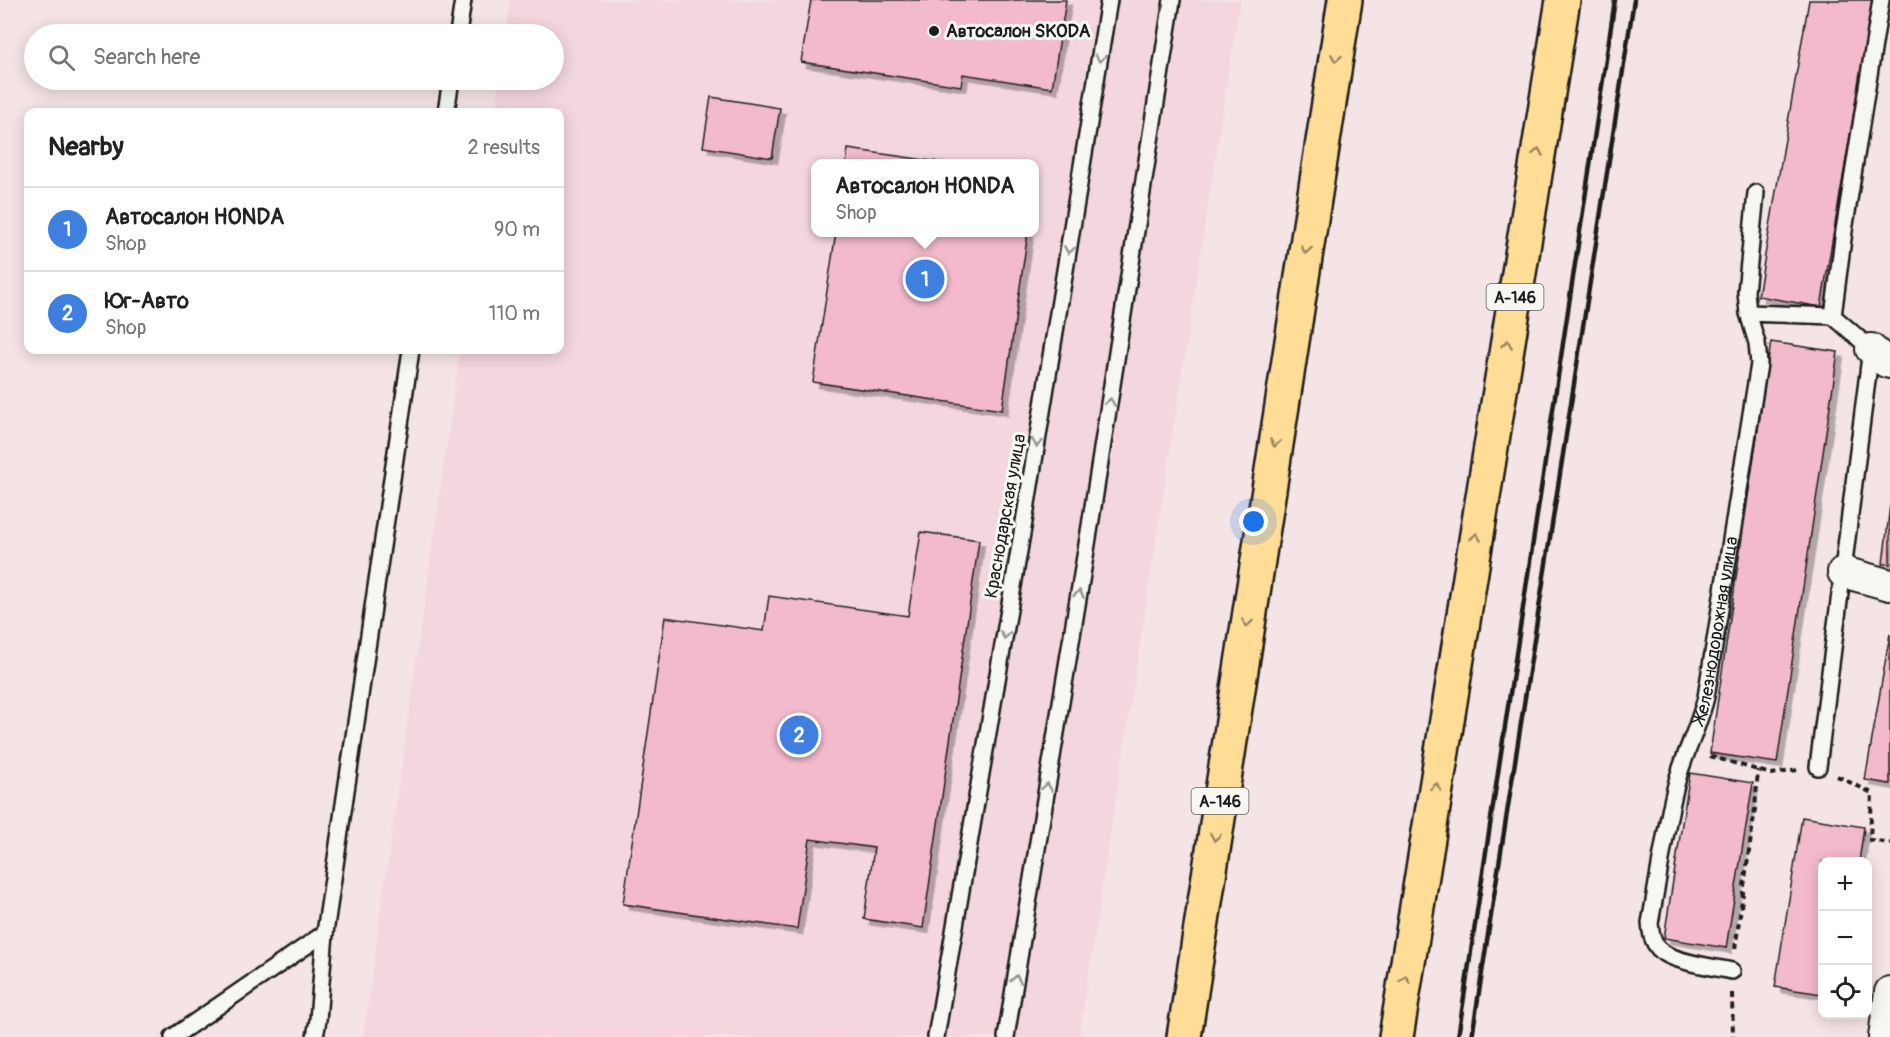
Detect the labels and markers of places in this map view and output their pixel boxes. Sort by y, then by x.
place label: Автосалон SKODA [946,20,1091,43]
marker: Автосалон SKODA [927,24,941,38]
pin: 1 [906,256,944,302]
pin: 2 [780,712,818,758]

